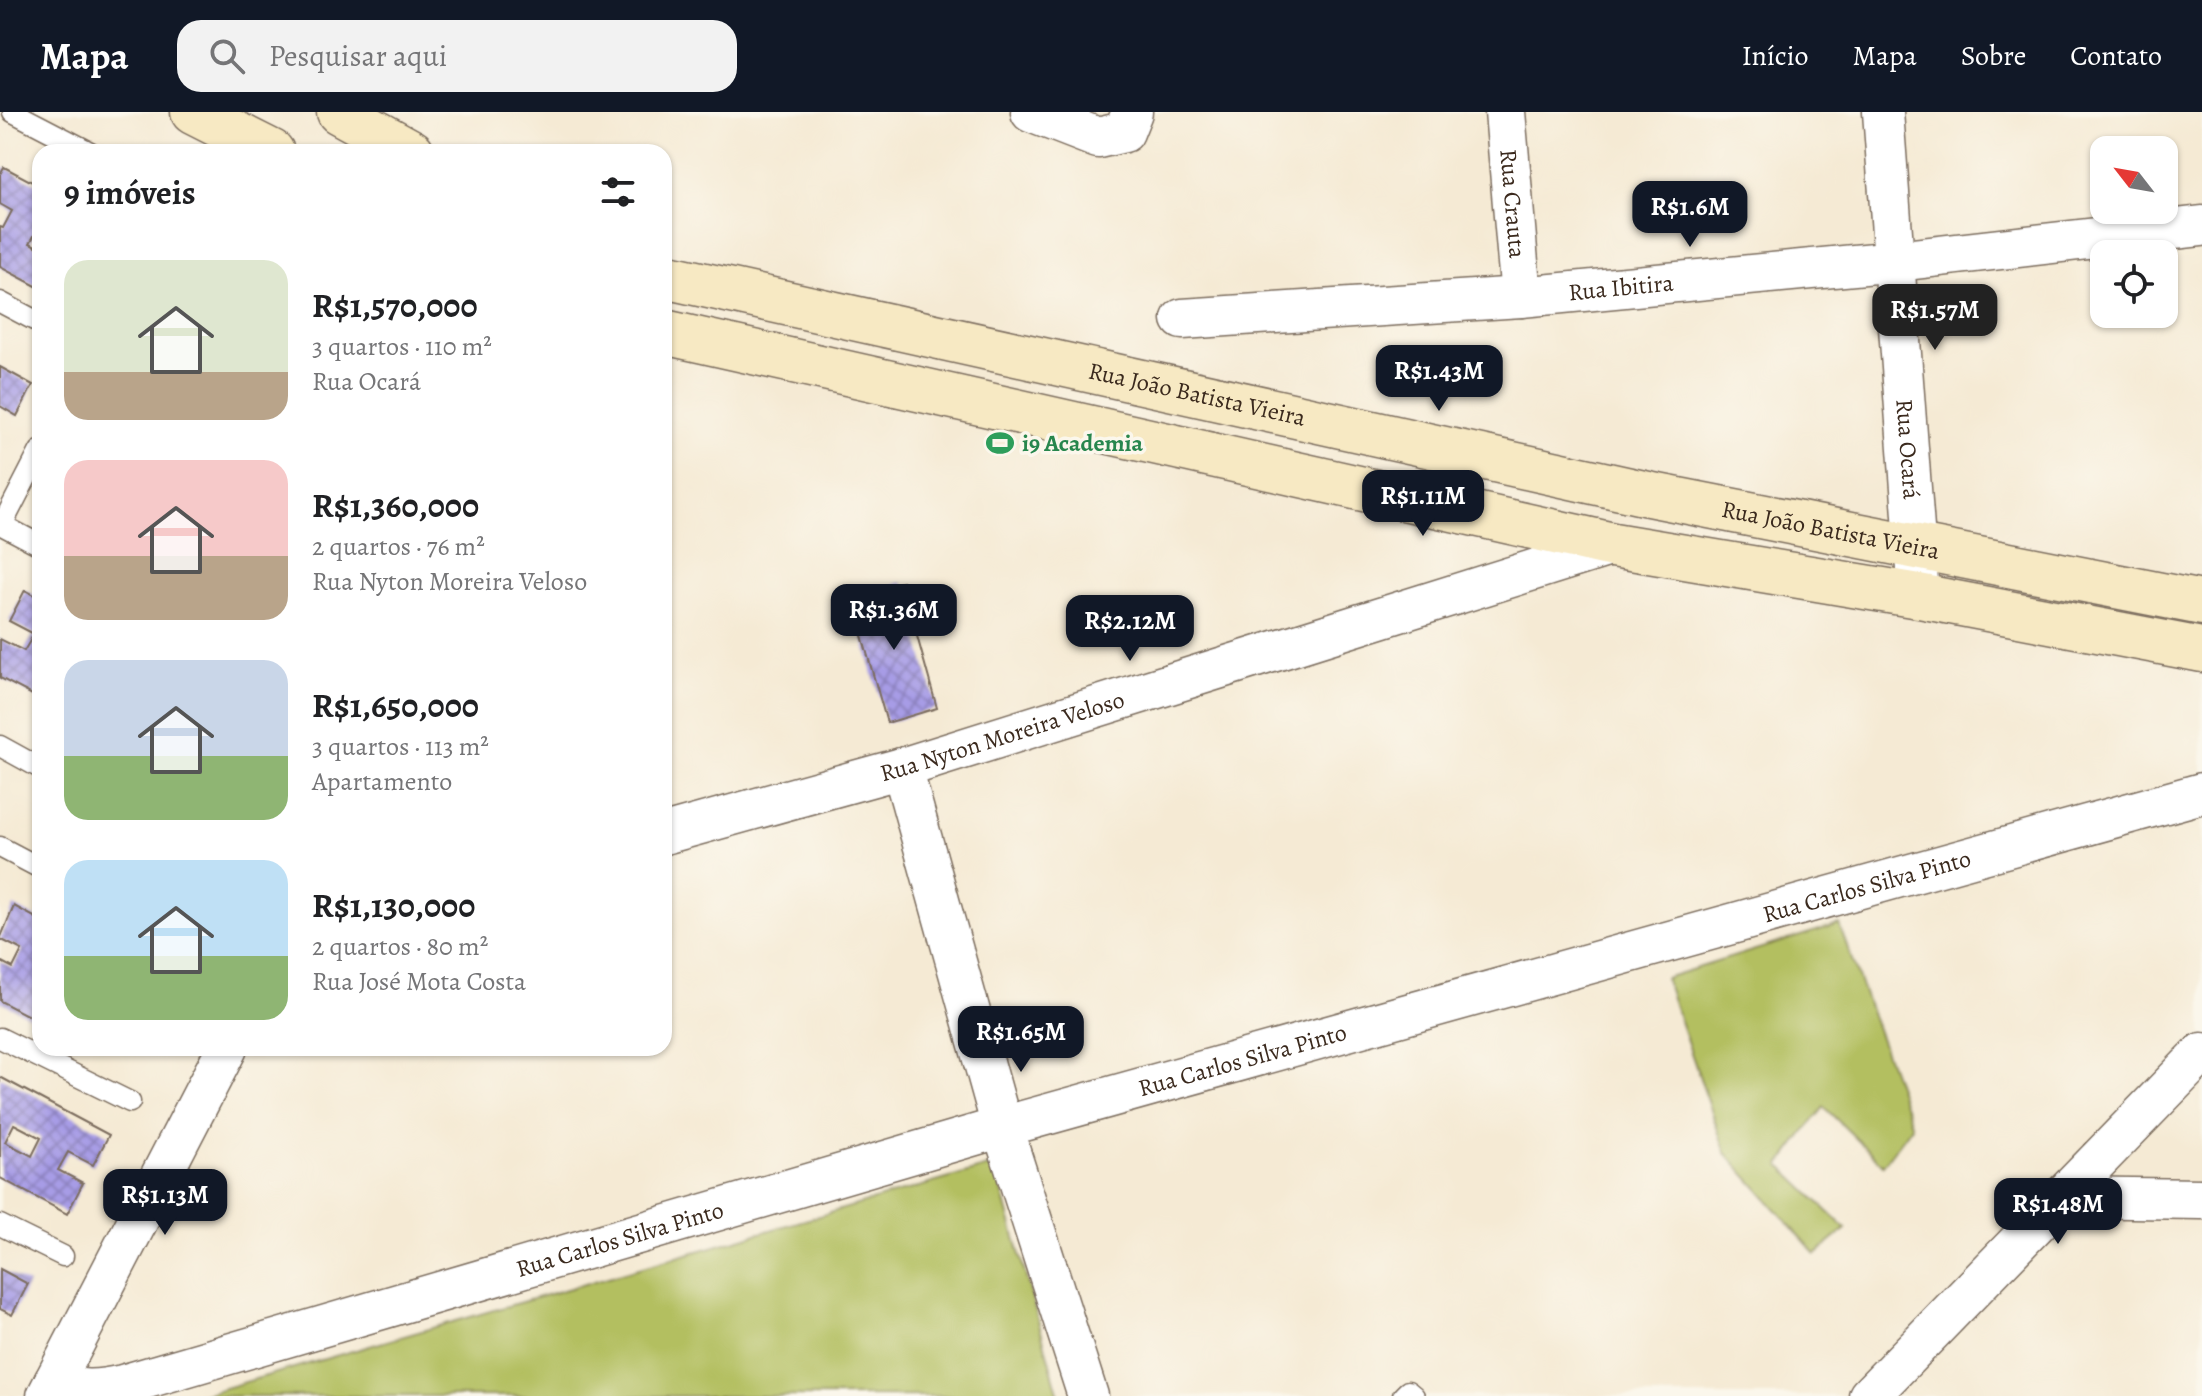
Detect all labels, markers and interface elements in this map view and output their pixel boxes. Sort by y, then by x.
search box [177,20,737,92]
text: Mapa [40,30,129,82]
icon: search [205,34,249,78]
text: Pesquisar aqui [269,36,447,76]
text: Início [1742,37,1809,75]
text: Mapa [1853,37,1917,75]
text: Sobre [1961,37,2026,75]
text: Contato [2070,37,2162,75]
north arrow [2090,136,2178,224]
map controls [2090,136,2178,328]
street label: Rua Crauta [1492,148,1534,260]
text: 9 imóveis [64,169,196,216]
icon: filters [596,170,640,214]
pin: R$1.6M [1625,181,1755,249]
text: R$1.6M [1650,189,1730,224]
button: locate [2090,240,2178,328]
street label: Rua Ibitira [1567,266,1676,308]
text: R$1,570,000 [312,282,478,329]
pin: R$1.57M [1861,284,2009,352]
icon: home [128,292,224,388]
text: R$1.57M [1890,292,1980,327]
text: 3 quartos · 110 m² [312,329,492,364]
pin: R$1.43M [1365,345,1513,413]
text: R$1.43M [1394,353,1484,388]
street label: Rua João Batista Vieira [1085,355,1309,434]
text: Rua Ocará [312,364,421,399]
street label: Rua Ocará [1888,398,1928,501]
place label: i9 Academia [1022,427,1144,459]
sports icon: i9 Academia [985,428,1015,458]
pin: R$1.11M [1349,470,1497,538]
text: R$1.11M [1380,478,1466,513]
text: R$1,360,000 [312,482,479,529]
icon: home [128,492,224,588]
street label: Rua João Batista Vieira [1719,493,1943,567]
text: 2 quartos · 76 m² [312,529,485,564]
text: Rua Nyton Moreira Veloso [312,564,587,599]
pin: R$1.36M [820,584,968,652]
text: R$1.36M [849,592,939,627]
pin: R$2.12M [1056,595,1204,663]
text: R$2.12M [1084,603,1176,638]
text: R$1,650,000 [312,682,479,729]
street label: Rua Nyton Moreira Veloso [876,683,1128,789]
icon: home [128,692,224,788]
text: 3 quartos · 113 m² [312,729,489,764]
text: Apartamento [312,764,452,799]
street label: Rua Carlos Silva Pinto [1759,842,1974,931]
text: R$1,130,000 [312,882,475,929]
icon: home [128,892,224,988]
text: 2 quartos · 80 m² [312,929,488,964]
text: Rua José Mota Costa [312,964,526,999]
pin: R$1.65M [947,1006,1095,1074]
text: R$1.65M [976,1014,1066,1049]
street label: Rua Carlos Silva Pinto [1135,1016,1350,1104]
pin: R$1.13M [91,1169,239,1237]
text: R$1.13M [121,1177,209,1212]
pin: R$1.48M [1984,1178,2132,1246]
text: R$1.48M [2012,1186,2104,1221]
street label: Rua Carlos Silva Pinto [512,1194,727,1285]

